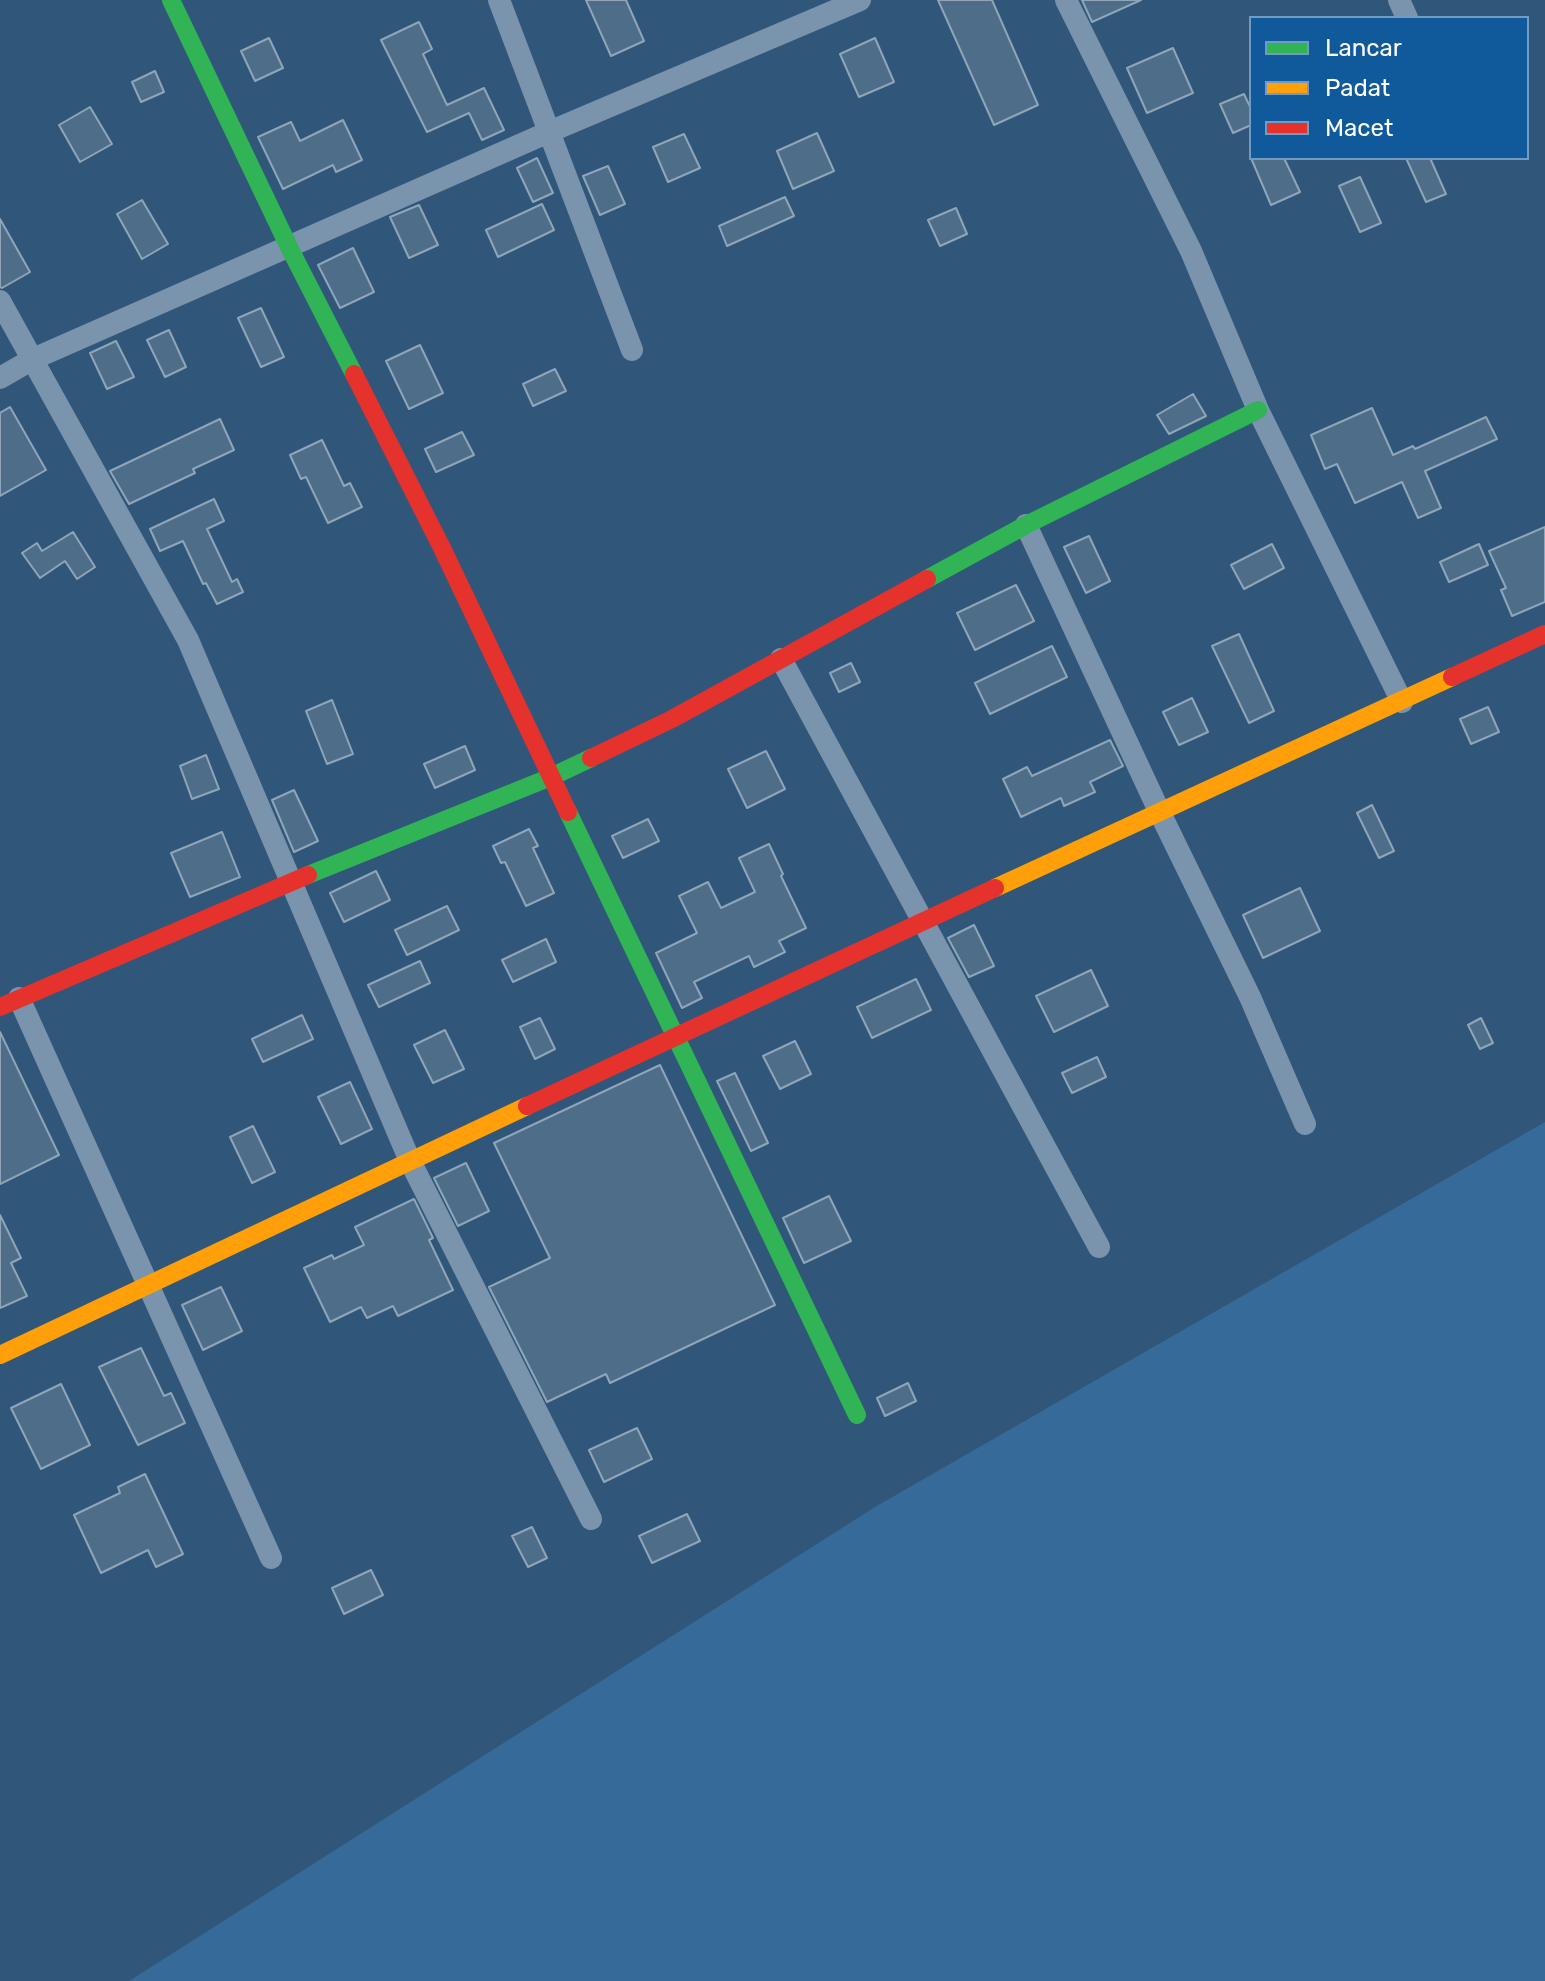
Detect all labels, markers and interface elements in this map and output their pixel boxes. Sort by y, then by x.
legend [1249,16,1529,160]
text: Lancar [1325,34,1402,62]
text: Padat [1325,74,1390,102]
text: Macet [1325,114,1393,142]

